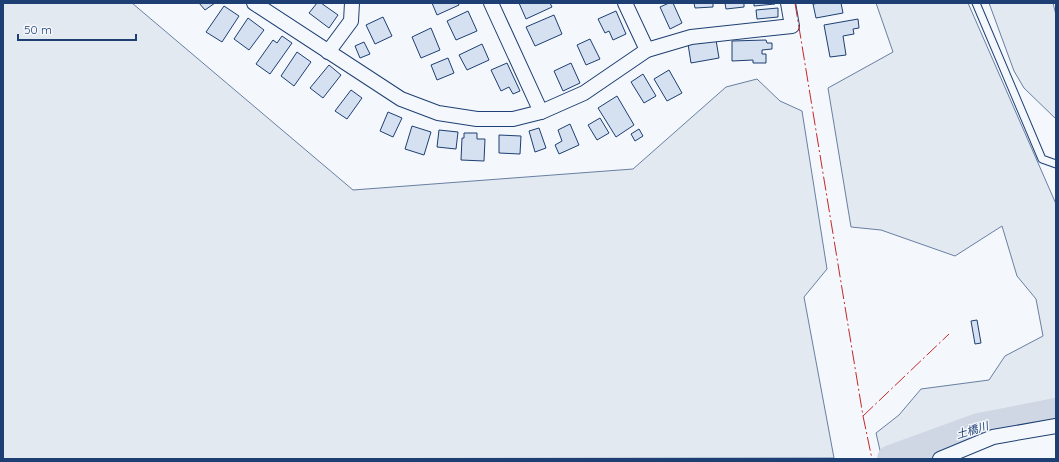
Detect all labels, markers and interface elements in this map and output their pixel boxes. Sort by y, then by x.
scale bar [18,16,136,42]
text: 50 m [24,22,52,37]
water label: 土橋川 [954,418,991,442]

